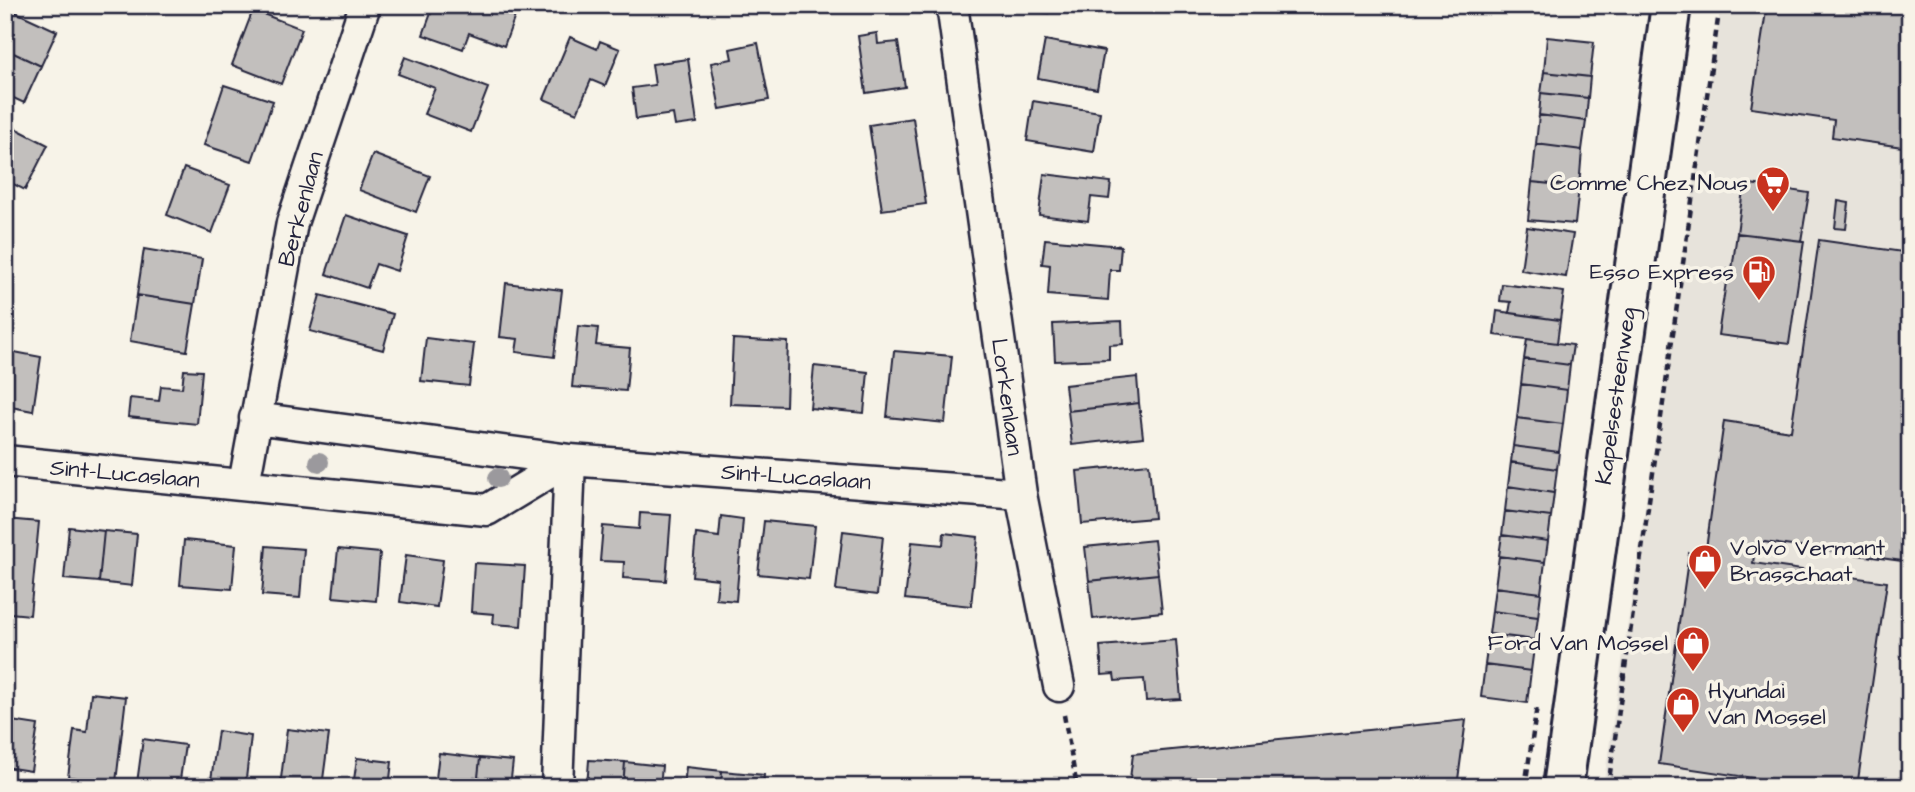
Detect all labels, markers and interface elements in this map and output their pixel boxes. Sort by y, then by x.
street label: Berkenlaan [270,148,332,270]
supermarket icon: Comme Chez Nous [1754,164,1792,213]
place label: Comme Chez Nous [1550,167,1748,199]
fuel station icon: Esso Express [1740,253,1778,302]
place label: Esso Express [1590,256,1734,288]
street label: Kapelsesteenweg [1588,305,1645,487]
street label: Lorkenlaan [983,336,1031,458]
street label: Sint-Lucaslaan [49,452,201,496]
street label: Sint-Lucaslaan [720,456,872,498]
place label: Volvo Vermant Brasschaat [1730,532,1886,590]
shop icon: Volvo Vermant Brasschaat [1686,542,1724,591]
shop icon: Ford Van Mossel [1674,624,1712,673]
place label: Ford Van Mossel [1488,627,1668,659]
place label: Hyundai Van Mossel [1708,675,1826,733]
shop icon: Hyundai Van Mossel [1664,685,1702,734]

